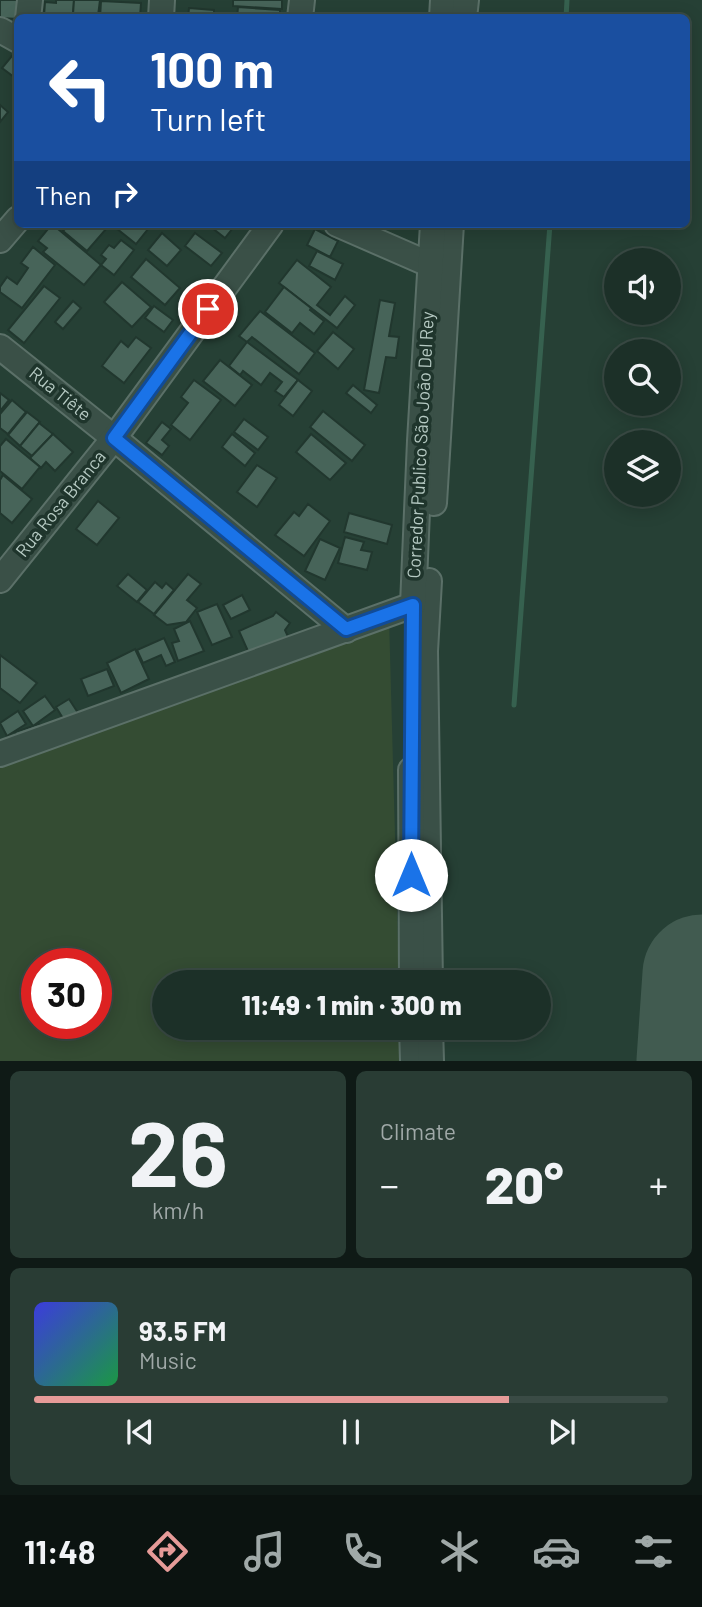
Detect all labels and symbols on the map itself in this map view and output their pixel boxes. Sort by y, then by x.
pin [178,279,238,339]
street label: Corredor Publico São João Del Rey [402,311,438,579]
street label: Rua Tiête [25,362,96,425]
street label: Rua Rosa Branca [11,446,110,561]
position arrow [374,838,448,912]
speed limit sign: 30 [21,948,112,1039]

